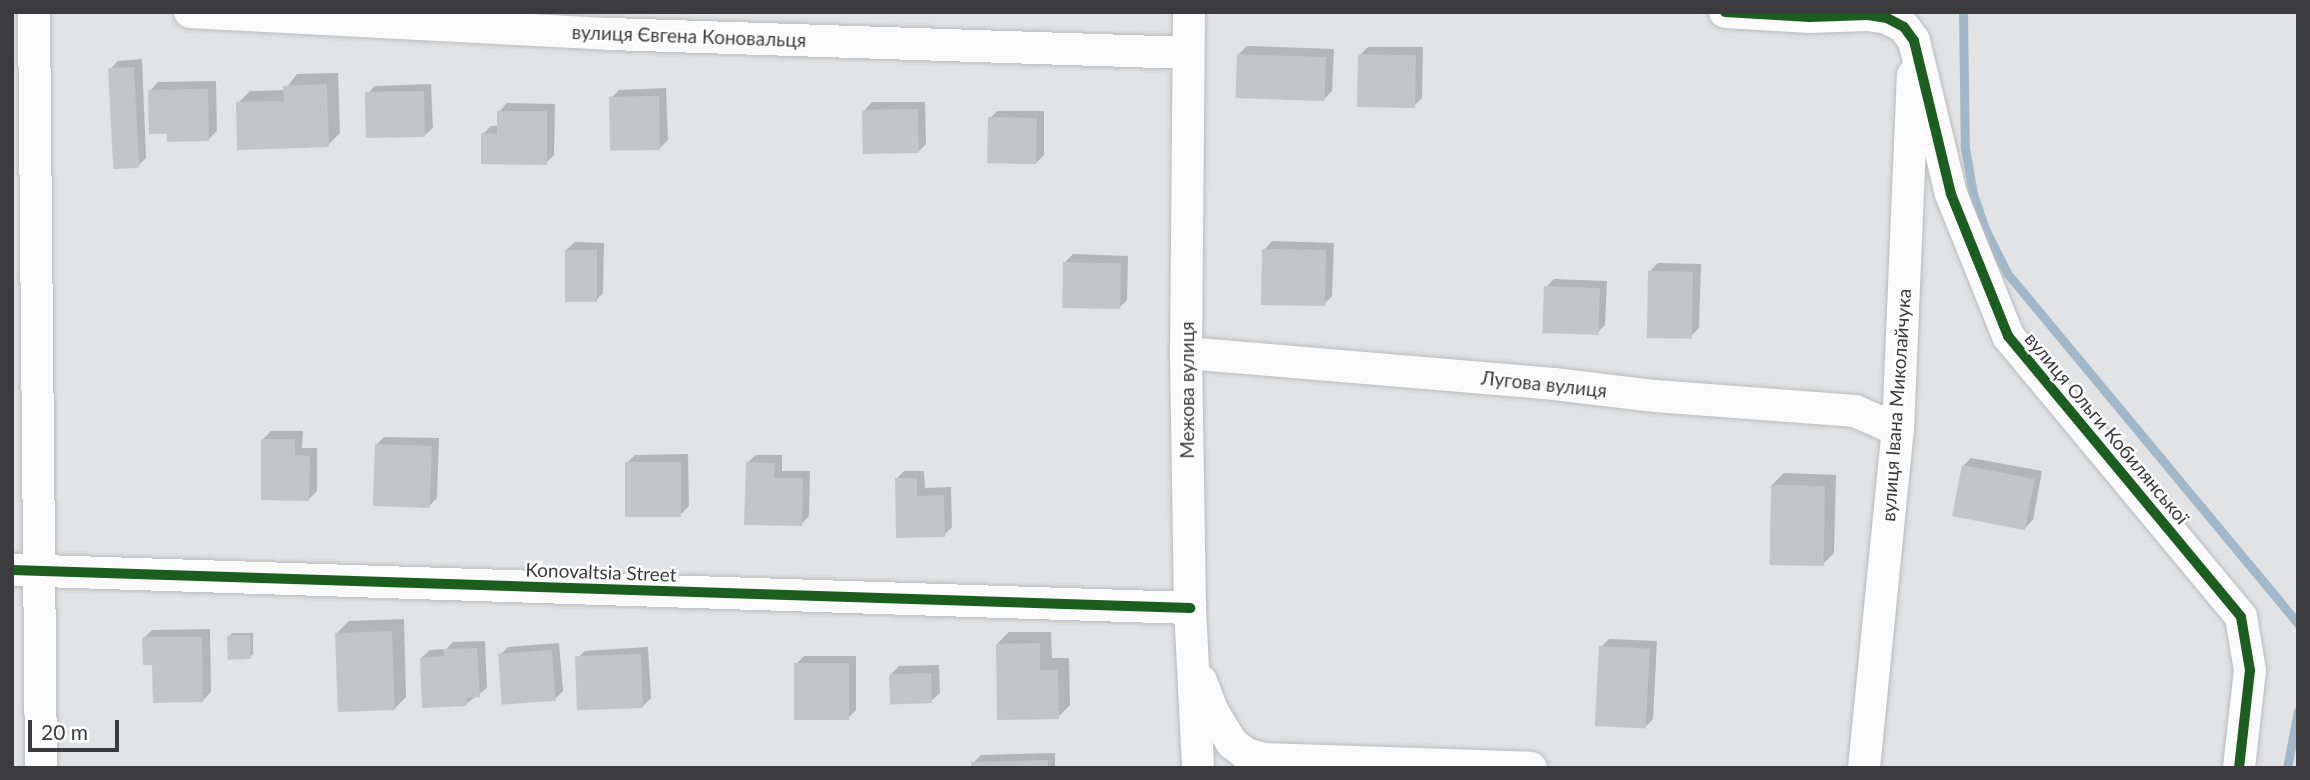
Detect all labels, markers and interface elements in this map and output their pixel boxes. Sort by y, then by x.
street label: вулиця Євгена Коновальця [571,21,807,51]
street label: вулиця Івана Миколайчука [1876,288,1916,522]
street label: Межова вулиця [1176,321,1198,459]
street label: вулиця Ольги Кобилянської [2020,328,2194,528]
street label: Лугова вулиця [1480,366,1608,402]
street label: Konovaltsia Street [525,558,677,586]
scale bar [32,706,122,750]
text: 20 m [41,719,88,744]

